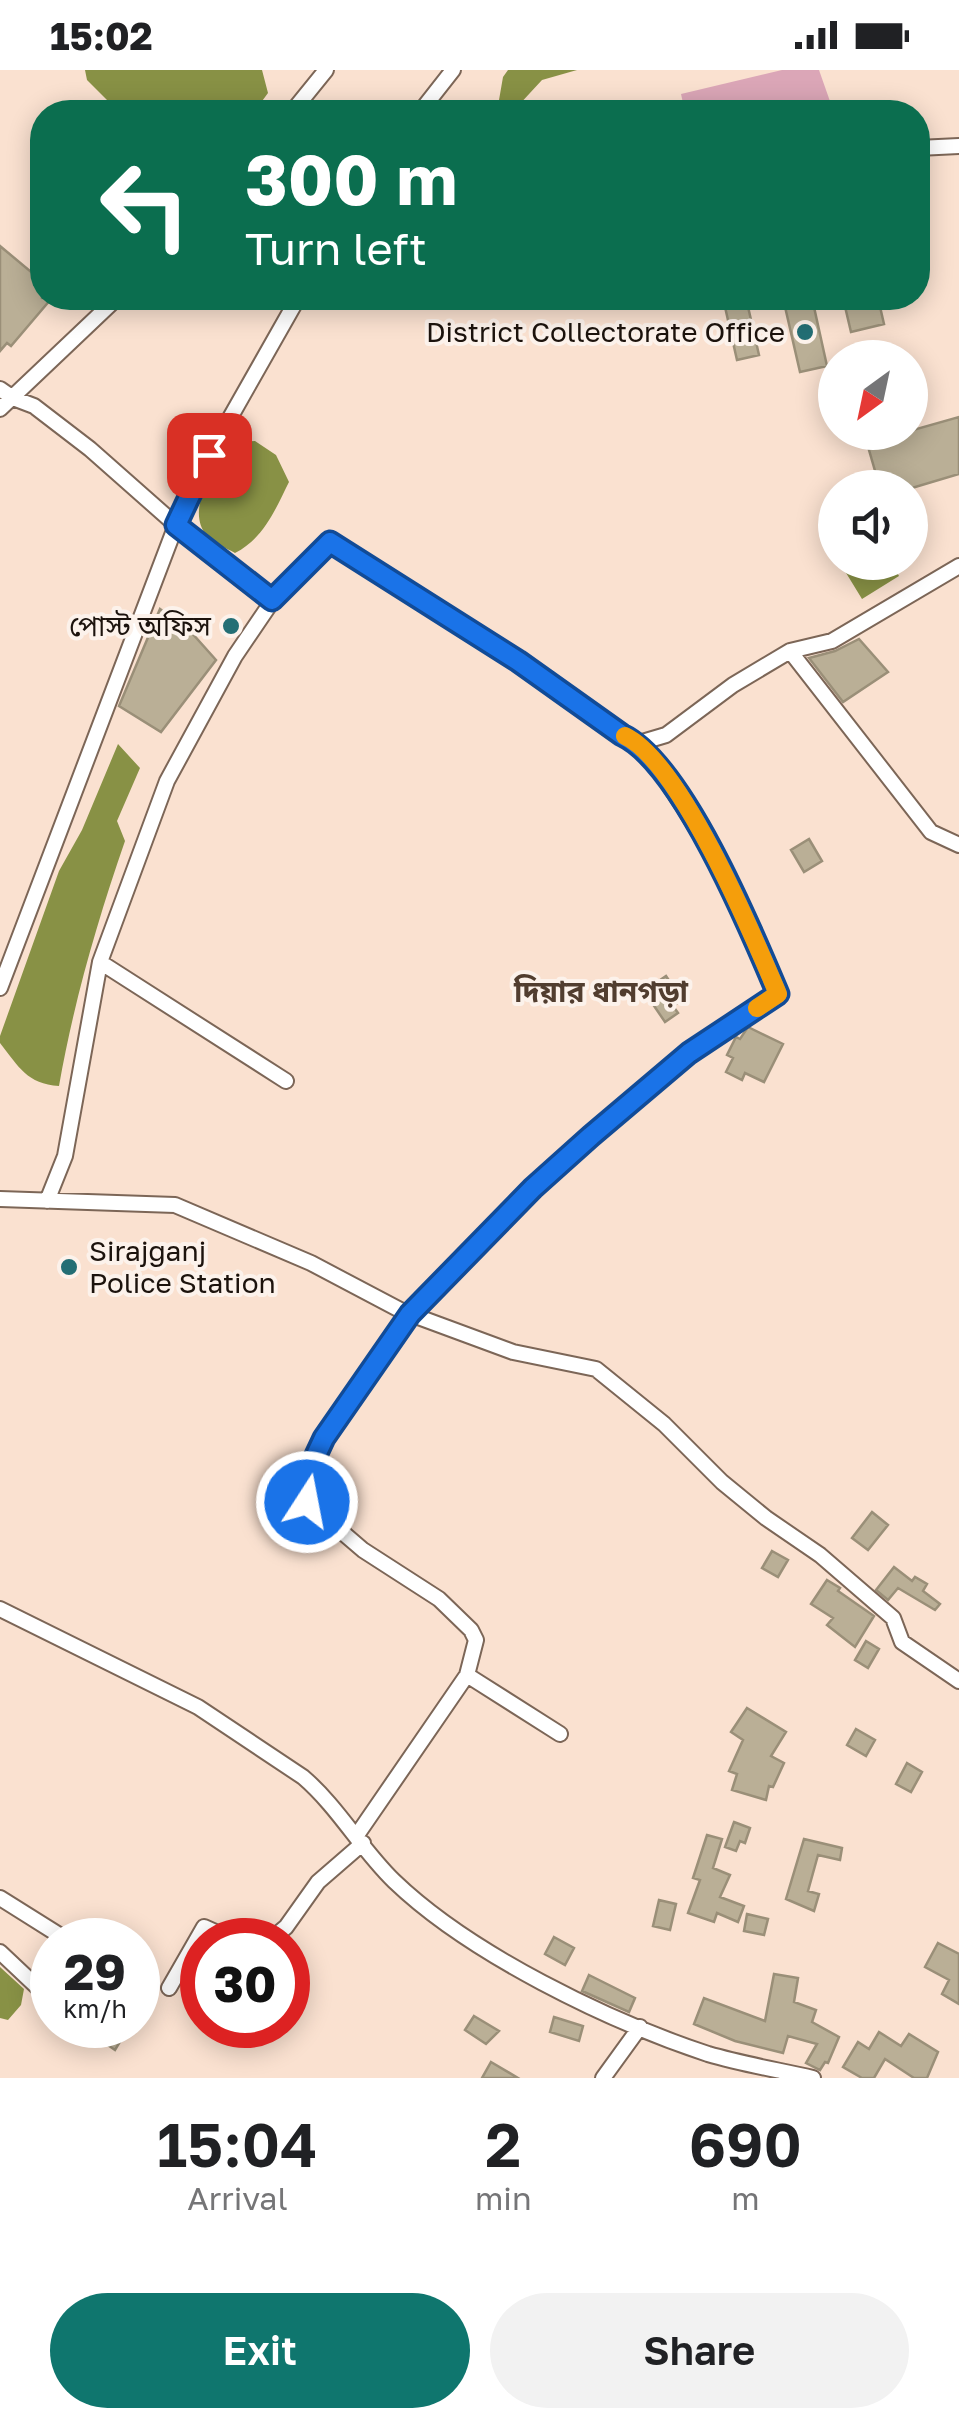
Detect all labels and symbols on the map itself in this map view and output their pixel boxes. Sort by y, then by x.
place label: District Collectorate Office [426,315,785,348]
marker: District Collectorate Office [794,321,816,343]
north arrow [818,340,928,450]
pin [167,413,252,498]
place label: পোস্ট অফিস [69,609,212,642]
marker: পোস্ট অফিস [220,615,242,637]
district label: দিয়ার ধানগড়া [513,973,689,1009]
place label: Sirajganj Police Station [89,1234,276,1299]
marker: Sirajganj Police Station [58,1256,80,1278]
position arrow [255,1450,359,1554]
speed limit sign: 30 [180,1918,310,2048]

